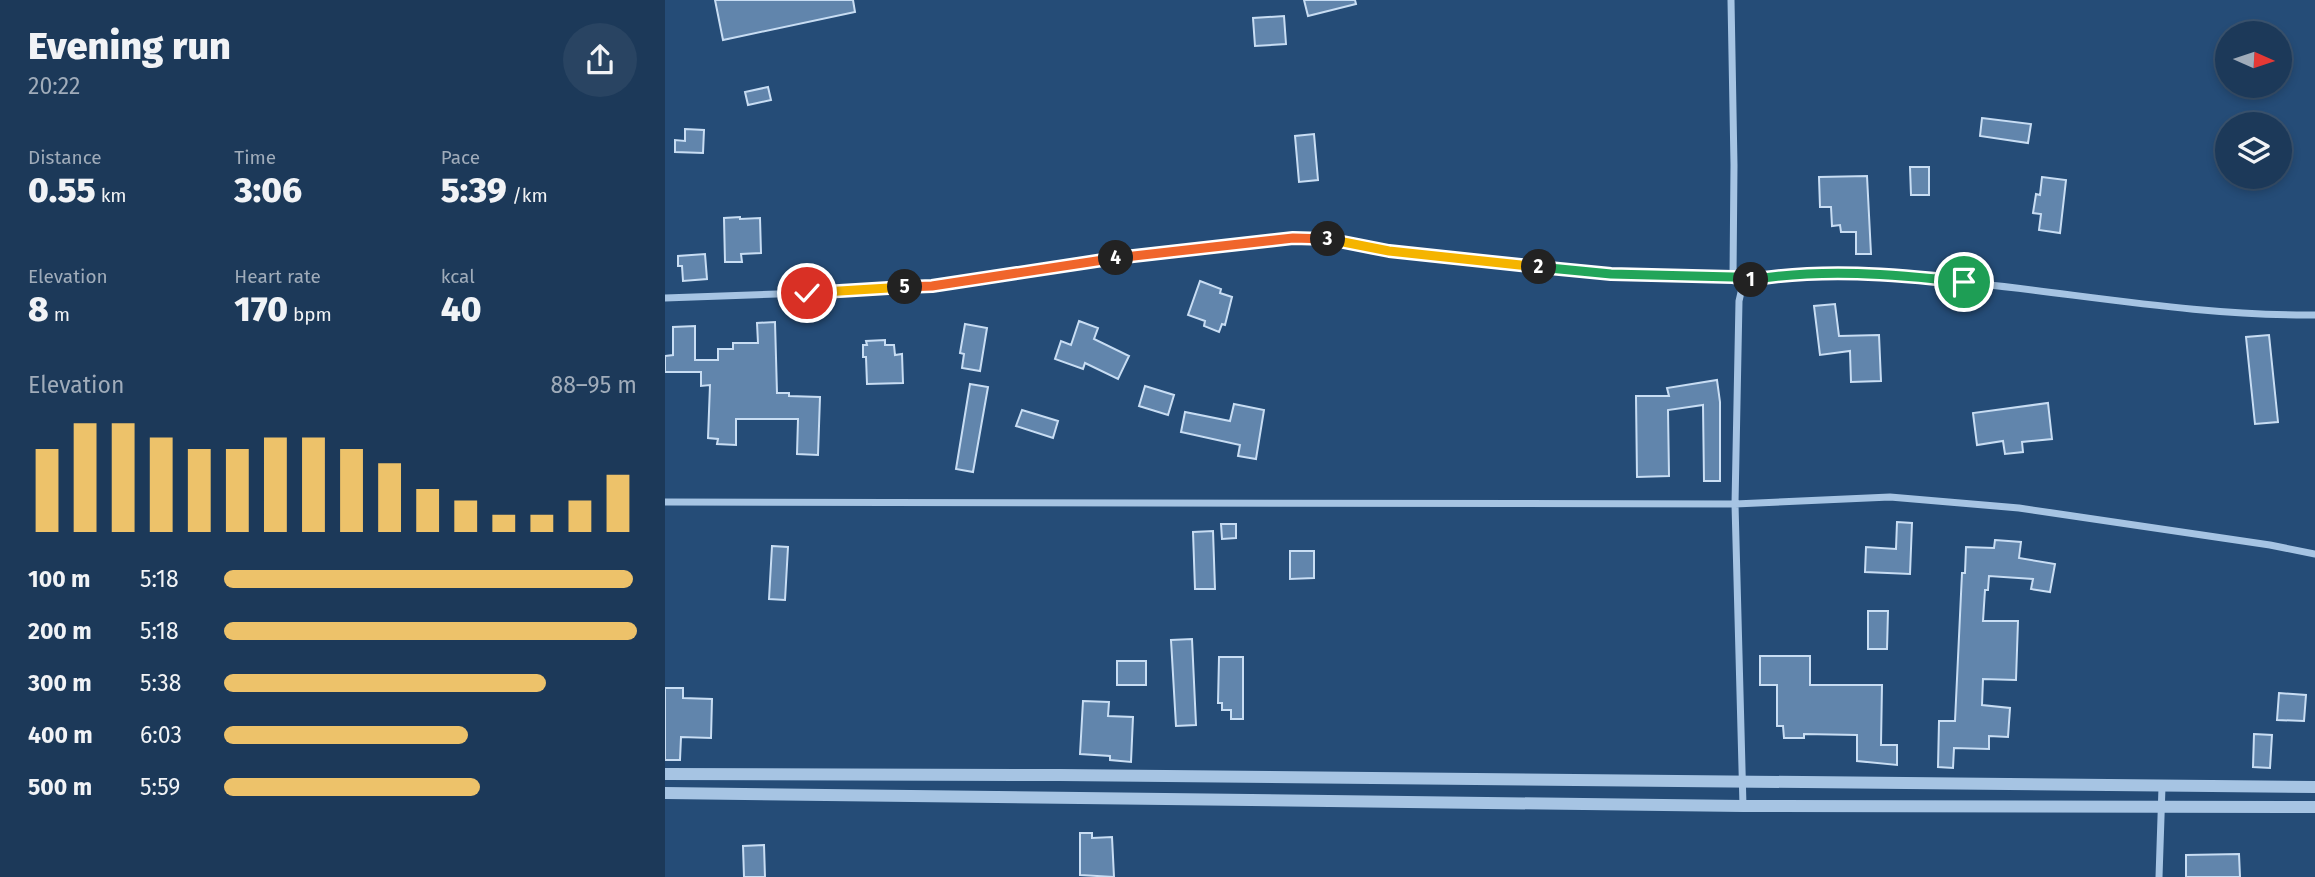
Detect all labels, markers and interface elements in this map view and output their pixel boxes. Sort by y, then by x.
north arrow [2215,21,2293,98]
map controls [2215,21,2292,189]
text: Evening run [28,23,231,69]
button: share [563,23,637,97]
text: 20:22 [28,72,81,100]
button: layers [2215,112,2292,189]
text: Distance [28,146,102,169]
text: Time [234,146,276,169]
text: Pace [441,146,480,169]
text: 0.55 [28,169,96,211]
text: 3:06 [234,169,302,211]
text: 5:39 [441,169,507,211]
text: km [96,184,127,207]
text: /km [507,184,548,207]
pin: 3 [1311,222,1345,256]
text: 3 [1323,227,1332,250]
pin: 4 [1099,240,1133,276]
text: 4 [1110,246,1121,269]
pin: 2 [1521,250,1557,284]
pin [1934,252,1994,312]
text: 2 [1534,255,1543,278]
pin: 1 [1733,262,1769,298]
pin [777,263,837,323]
icon: arrive [1945,263,1983,301]
text: Elevation [28,265,108,288]
text: Heart rate [234,265,321,288]
text: kcal [441,265,475,288]
text: 1 [1746,268,1755,291]
pin: 5 [887,270,923,304]
icon: check [788,274,826,312]
text: 5 [899,275,910,298]
text: 8 [28,288,49,330]
text: 170 [234,288,288,330]
text: 40 [441,288,482,330]
text: m [49,303,70,326]
text: bpm [288,303,332,326]
text: Elevation [28,371,124,399]
text: 88–95 m [551,371,637,399]
text: 100 m [28,565,90,593]
text: 5:18 [140,565,179,593]
text: 200 m [28,617,92,645]
text: 5:18 [140,617,179,645]
text: 300 m [28,669,92,697]
text: 5:38 [140,669,181,697]
text: 400 m [28,721,93,749]
text: 6:03 [140,721,182,749]
text: 500 m [28,773,92,801]
text: 5:59 [140,773,180,801]

